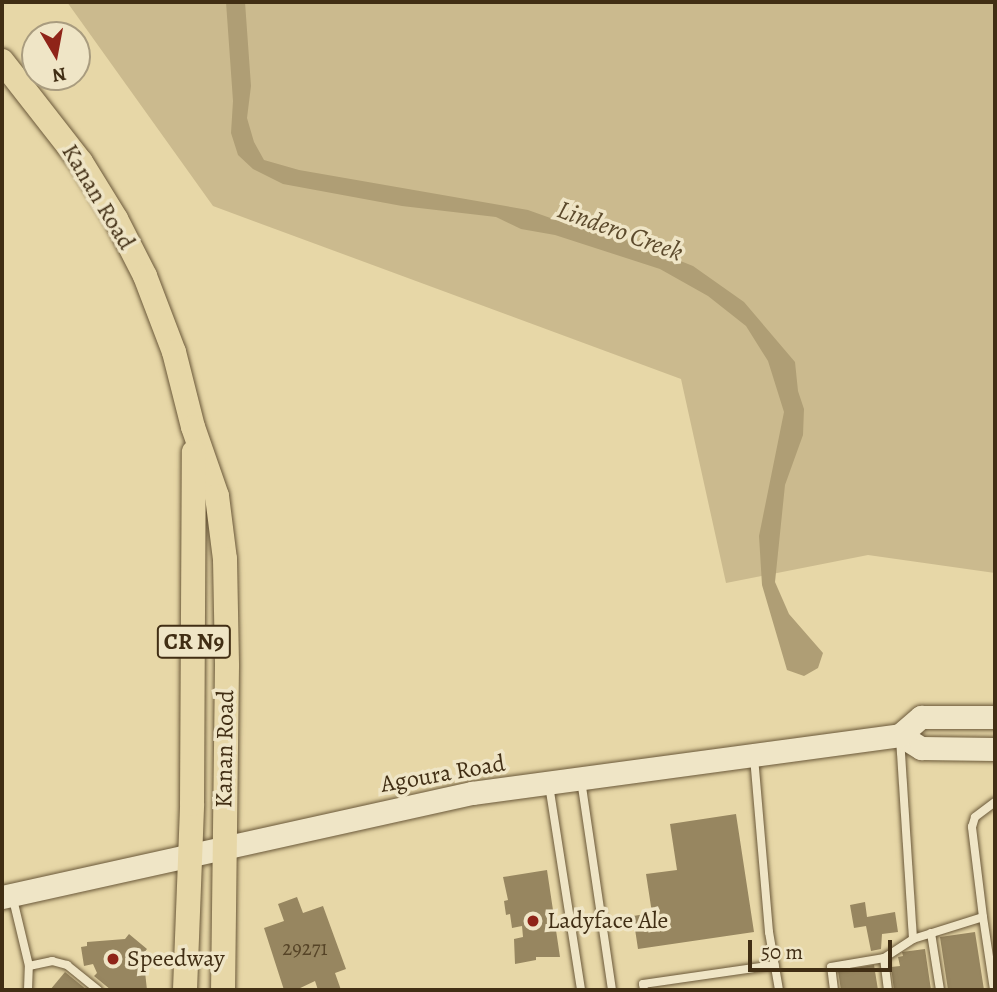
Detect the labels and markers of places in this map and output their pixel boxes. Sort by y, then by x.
place label: Ladyface Ale [547,907,668,935]
marker: Ladyface Ale [525,913,541,929]
place label: Speedway [127,945,225,973]
marker: Speedway [105,951,121,967]

